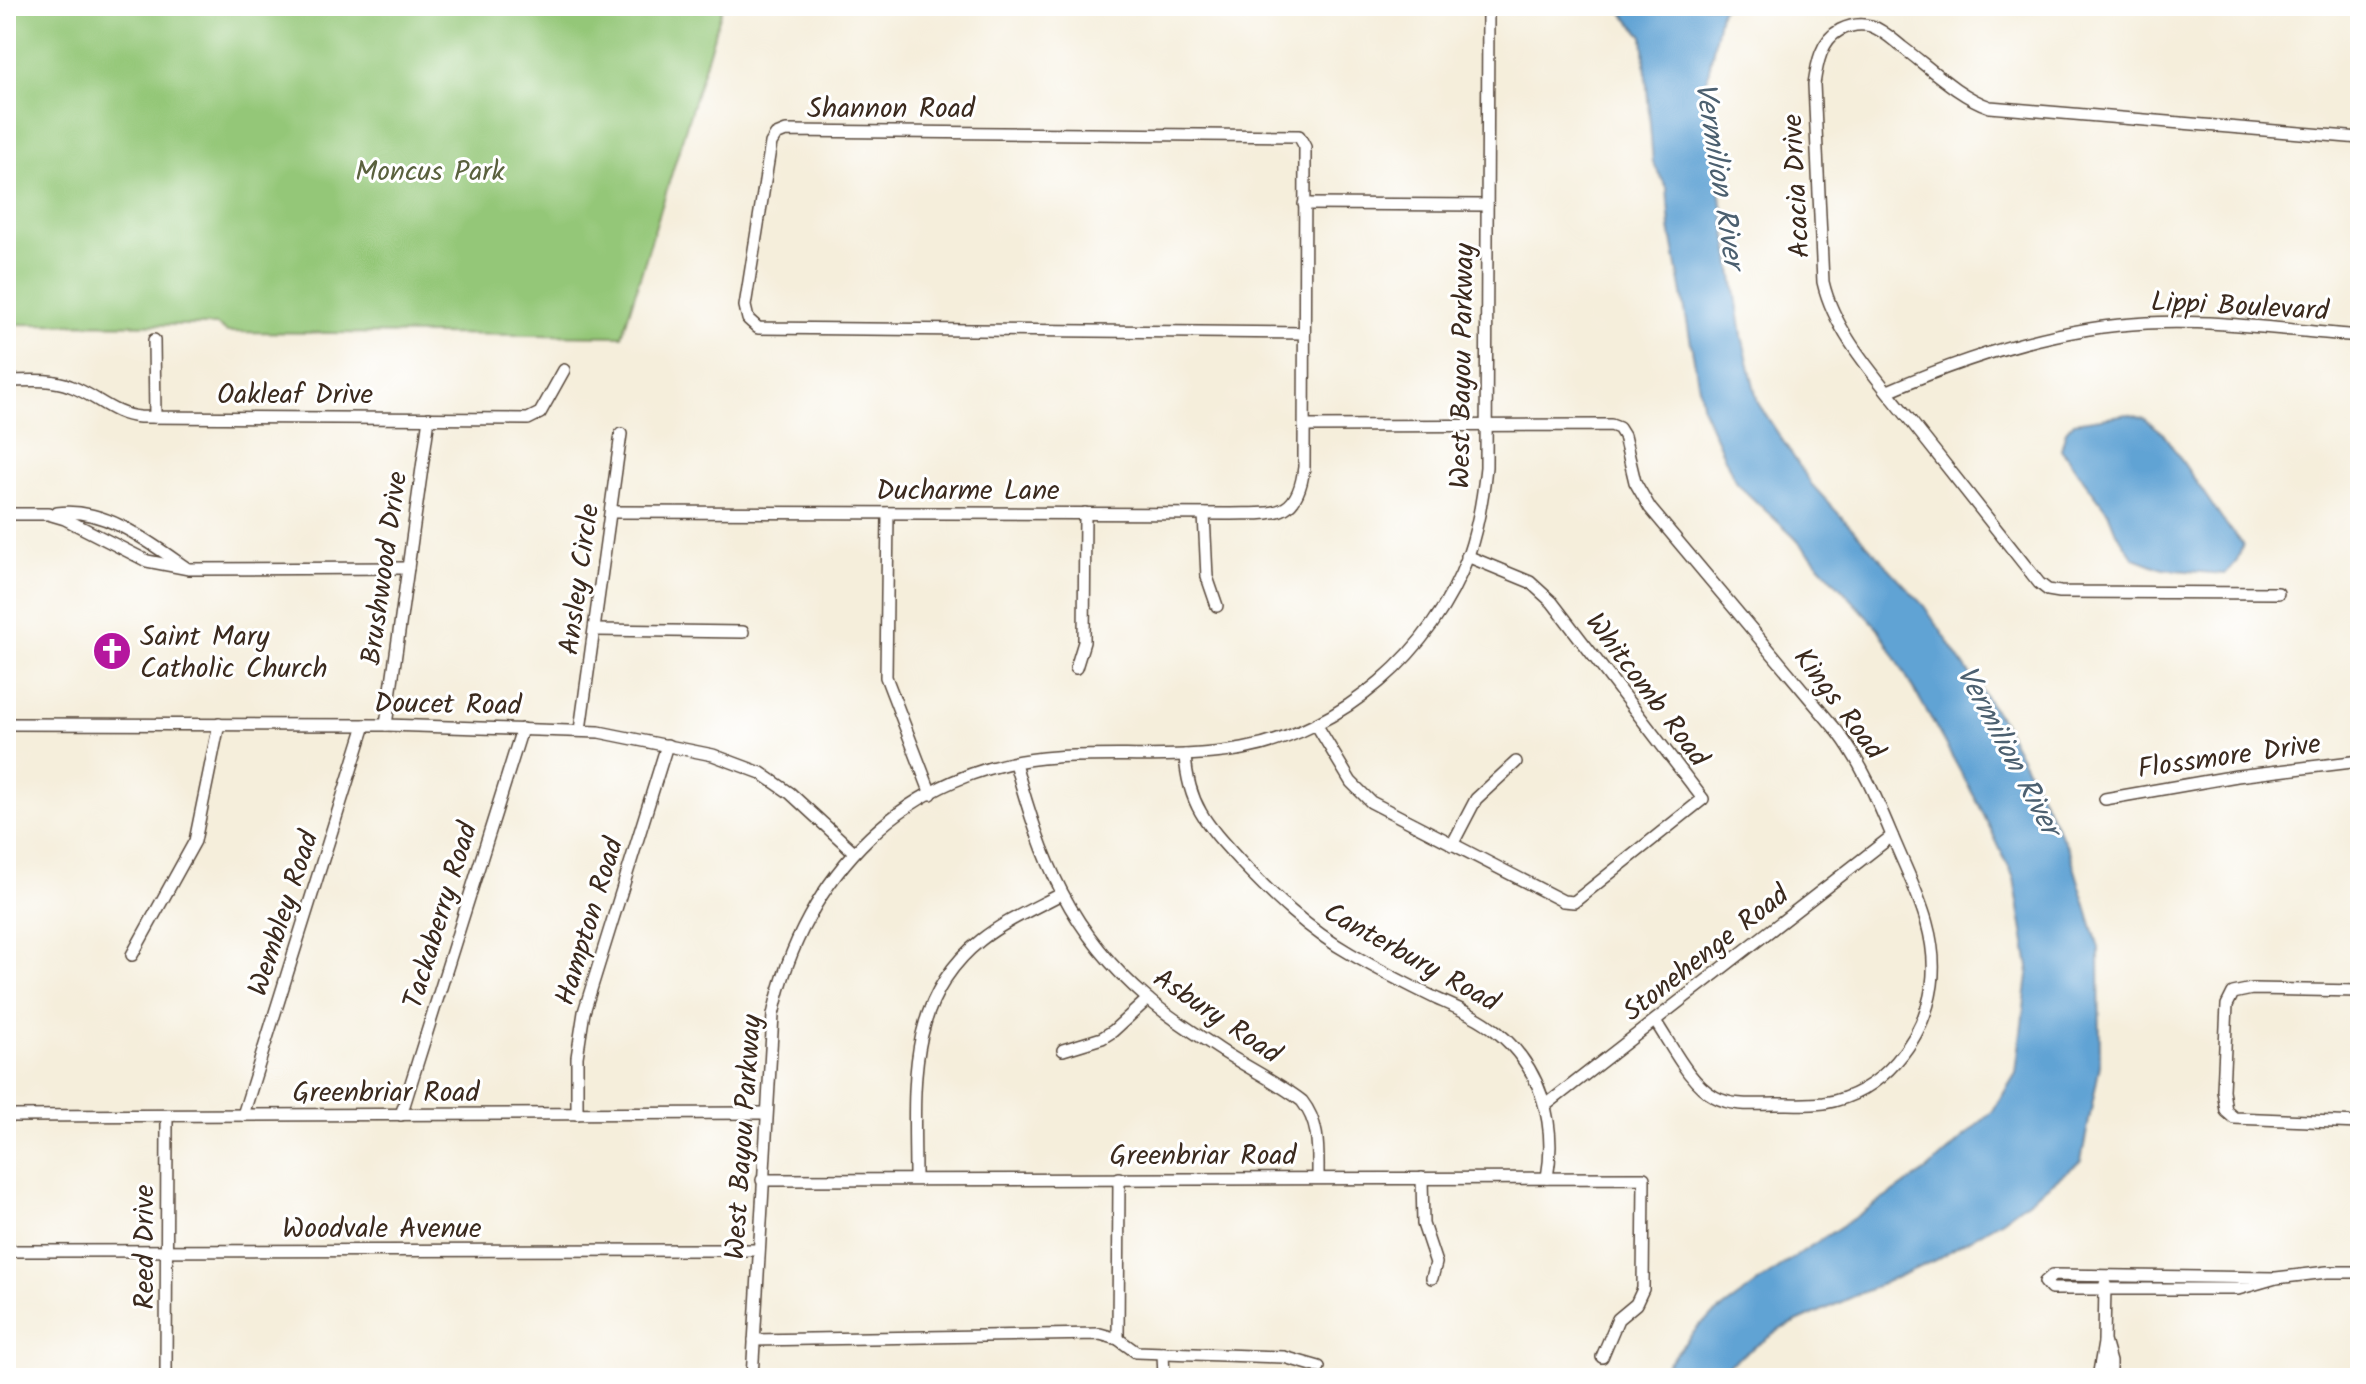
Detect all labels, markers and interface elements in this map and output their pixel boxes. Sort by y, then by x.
water label: Vermilion River [1680,79,1757,278]
street label: Shannon Road [807,87,976,132]
street label: Acacia Drive [1771,112,1824,259]
park label: Moncus Park [355,150,506,195]
street label: West Bayou Parkway [1439,242,1488,489]
street label: Lippi Boulevard [2150,280,2331,335]
street label: Oakleaf Drive [217,373,373,418]
street label: Brushwood Drive [350,468,421,668]
street label: Ducharme Lane [876,469,1060,514]
street label: Ansley Circle [548,500,613,658]
street label: Whitcomb Road [1573,604,1720,778]
place label: Saint Mary Catholic Church [140,615,328,692]
church icon: Saint Mary Catholic Church [91,630,133,672]
street label: Kings Road [1781,639,1896,771]
water label: Vermilion River [1942,657,2075,850]
street label: Doucet Road [374,682,523,729]
street label: Flossmore Drive [2135,722,2324,793]
street label: Tackaberry Road [392,816,491,1015]
street label: Wembley Road [236,824,333,1002]
street label: Hampton Road [544,831,638,1011]
street label: Stonehenge Road [1613,874,1801,1034]
street label: Canterbury Road [1314,891,1508,1026]
street label: Asbury Road [1143,957,1291,1077]
street label: West Bayou Parkway [713,1012,776,1261]
street label: Greenbriar Road [293,1071,480,1116]
street label: Greenbriar Road [1110,1134,1297,1179]
street label: Reed Drive [123,1184,168,1310]
street label: Woodvale Avenue [282,1207,482,1252]

